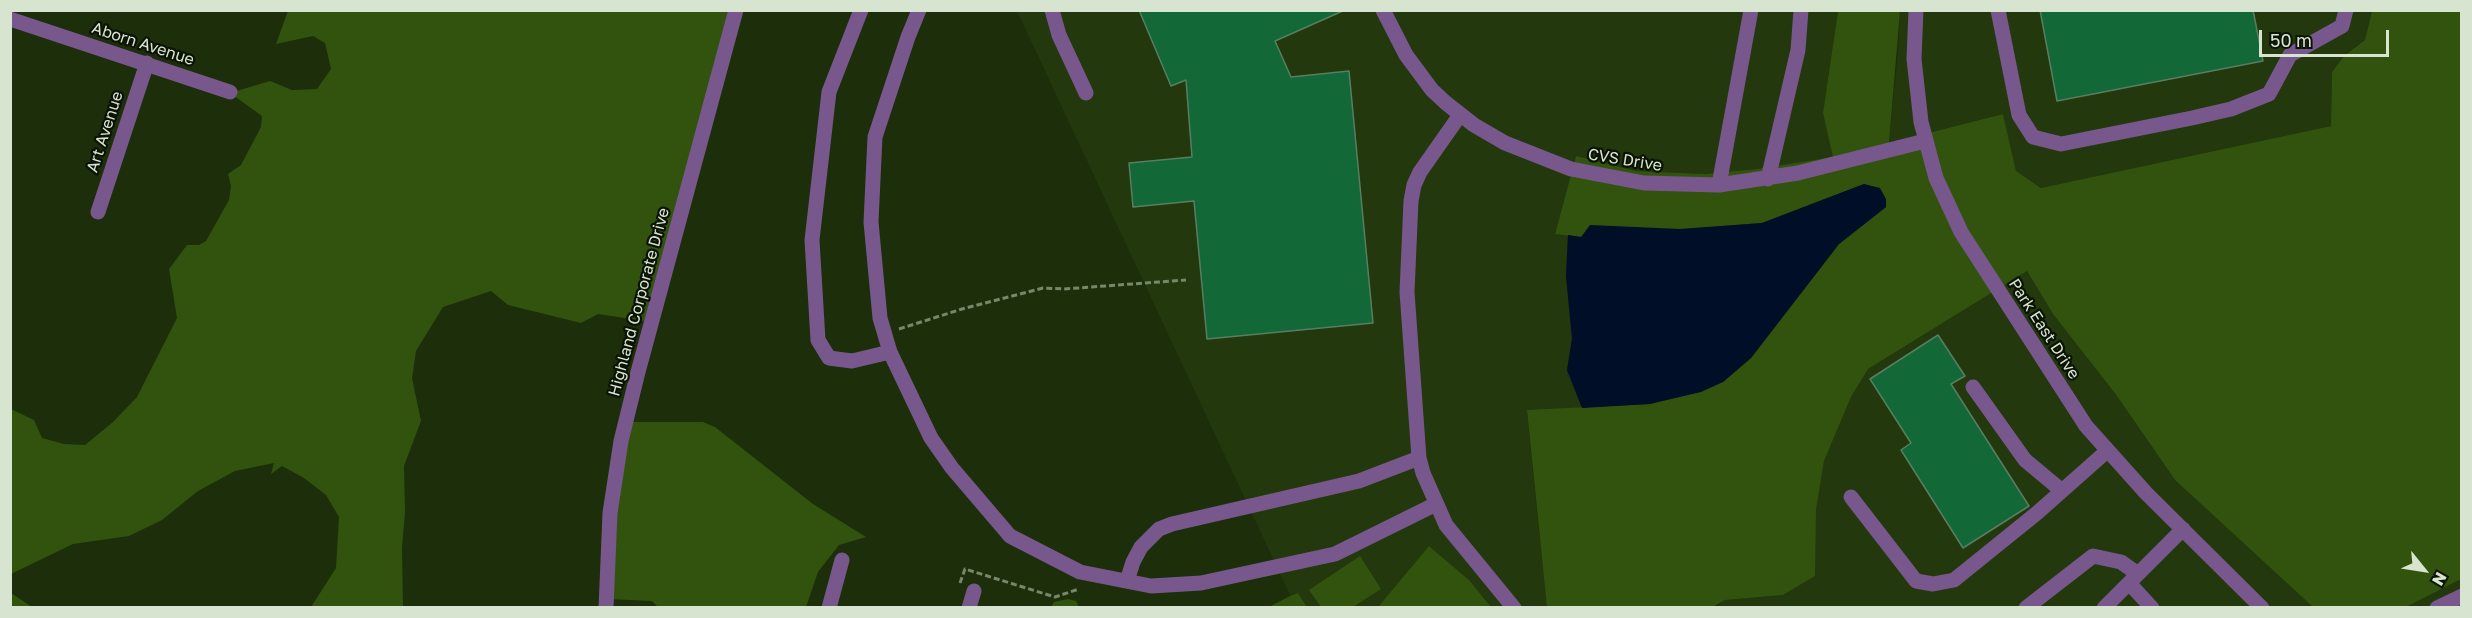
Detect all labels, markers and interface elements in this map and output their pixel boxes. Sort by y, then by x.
street label: Aborn Avenue [89,18,197,70]
scale bar [2262,18,2392,56]
text: 50 m [2270,29,2312,51]
street label: Art Avenue [83,89,127,175]
street label: CVS Drive [1586,145,1664,175]
street label: Highland Corporate Drive [605,206,673,398]
street label: Park East Drive [2004,275,2084,383]
north arrow [2394,540,2454,600]
text: N [2428,569,2451,589]

